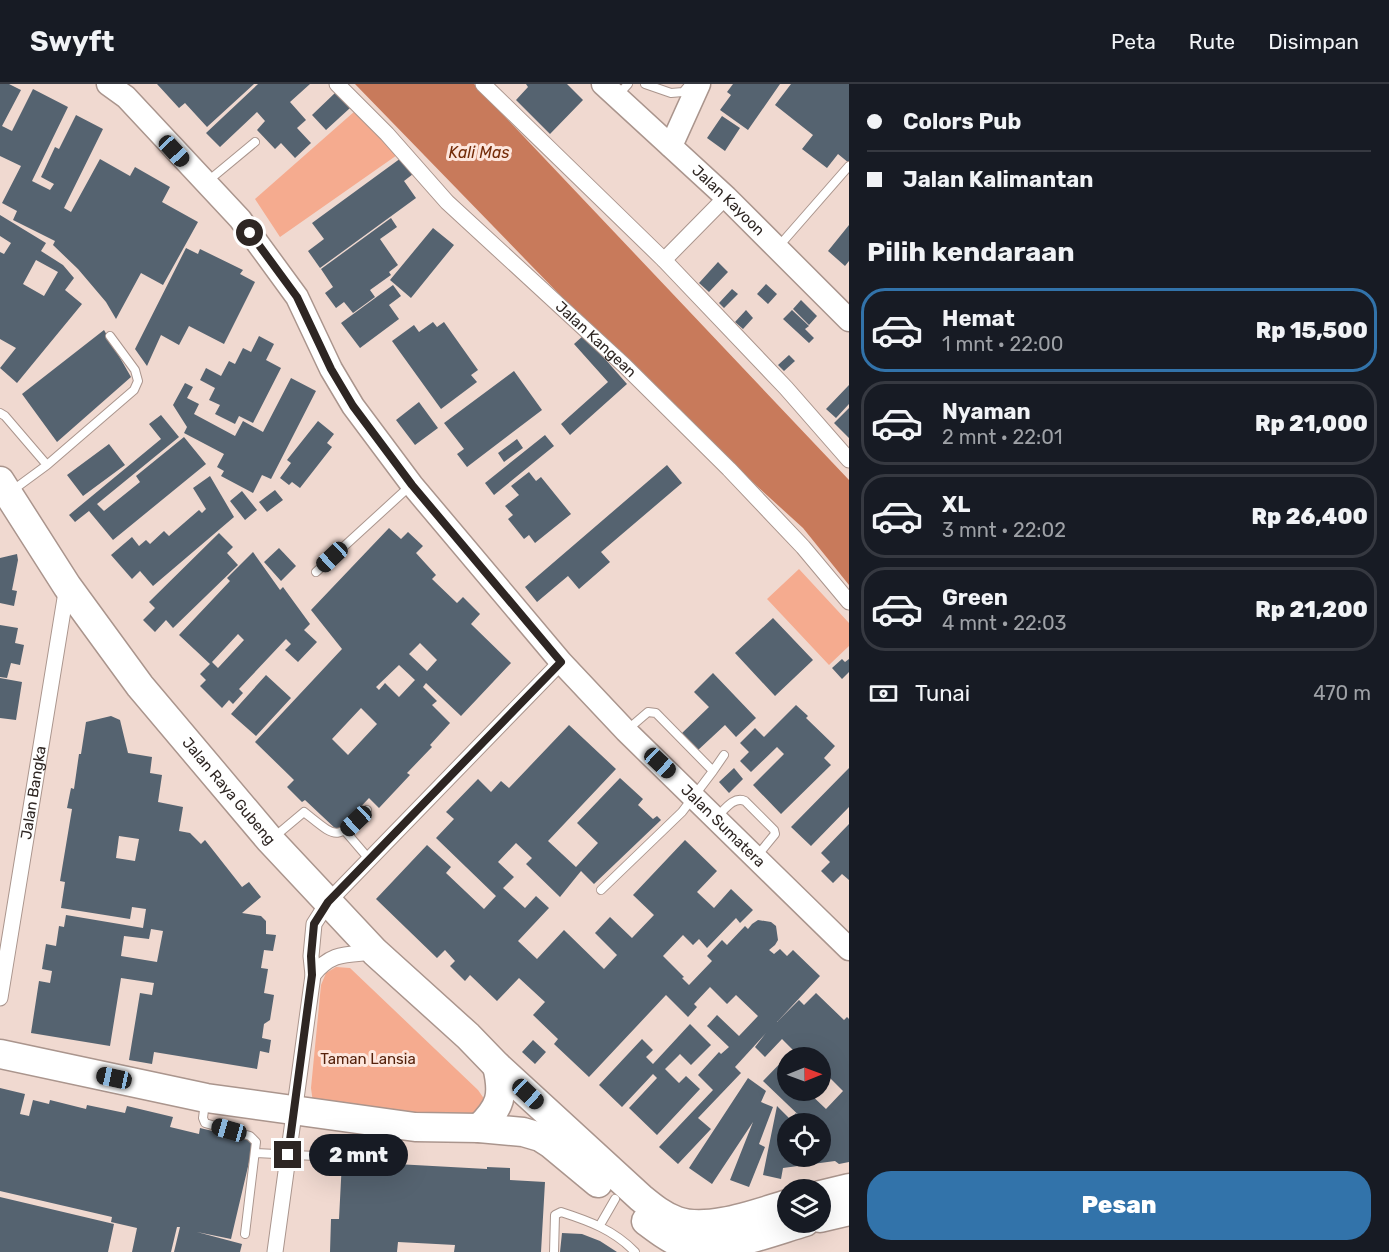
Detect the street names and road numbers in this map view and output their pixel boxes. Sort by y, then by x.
street label: Jalan Kayoon [688,161,768,239]
street label: Jalan Kangean [552,298,640,381]
street label: Jalan Raya Gubeng [178,734,279,849]
street label: Jalan Bangka [17,745,50,841]
street label: Jalan Sumatera [677,781,769,871]

